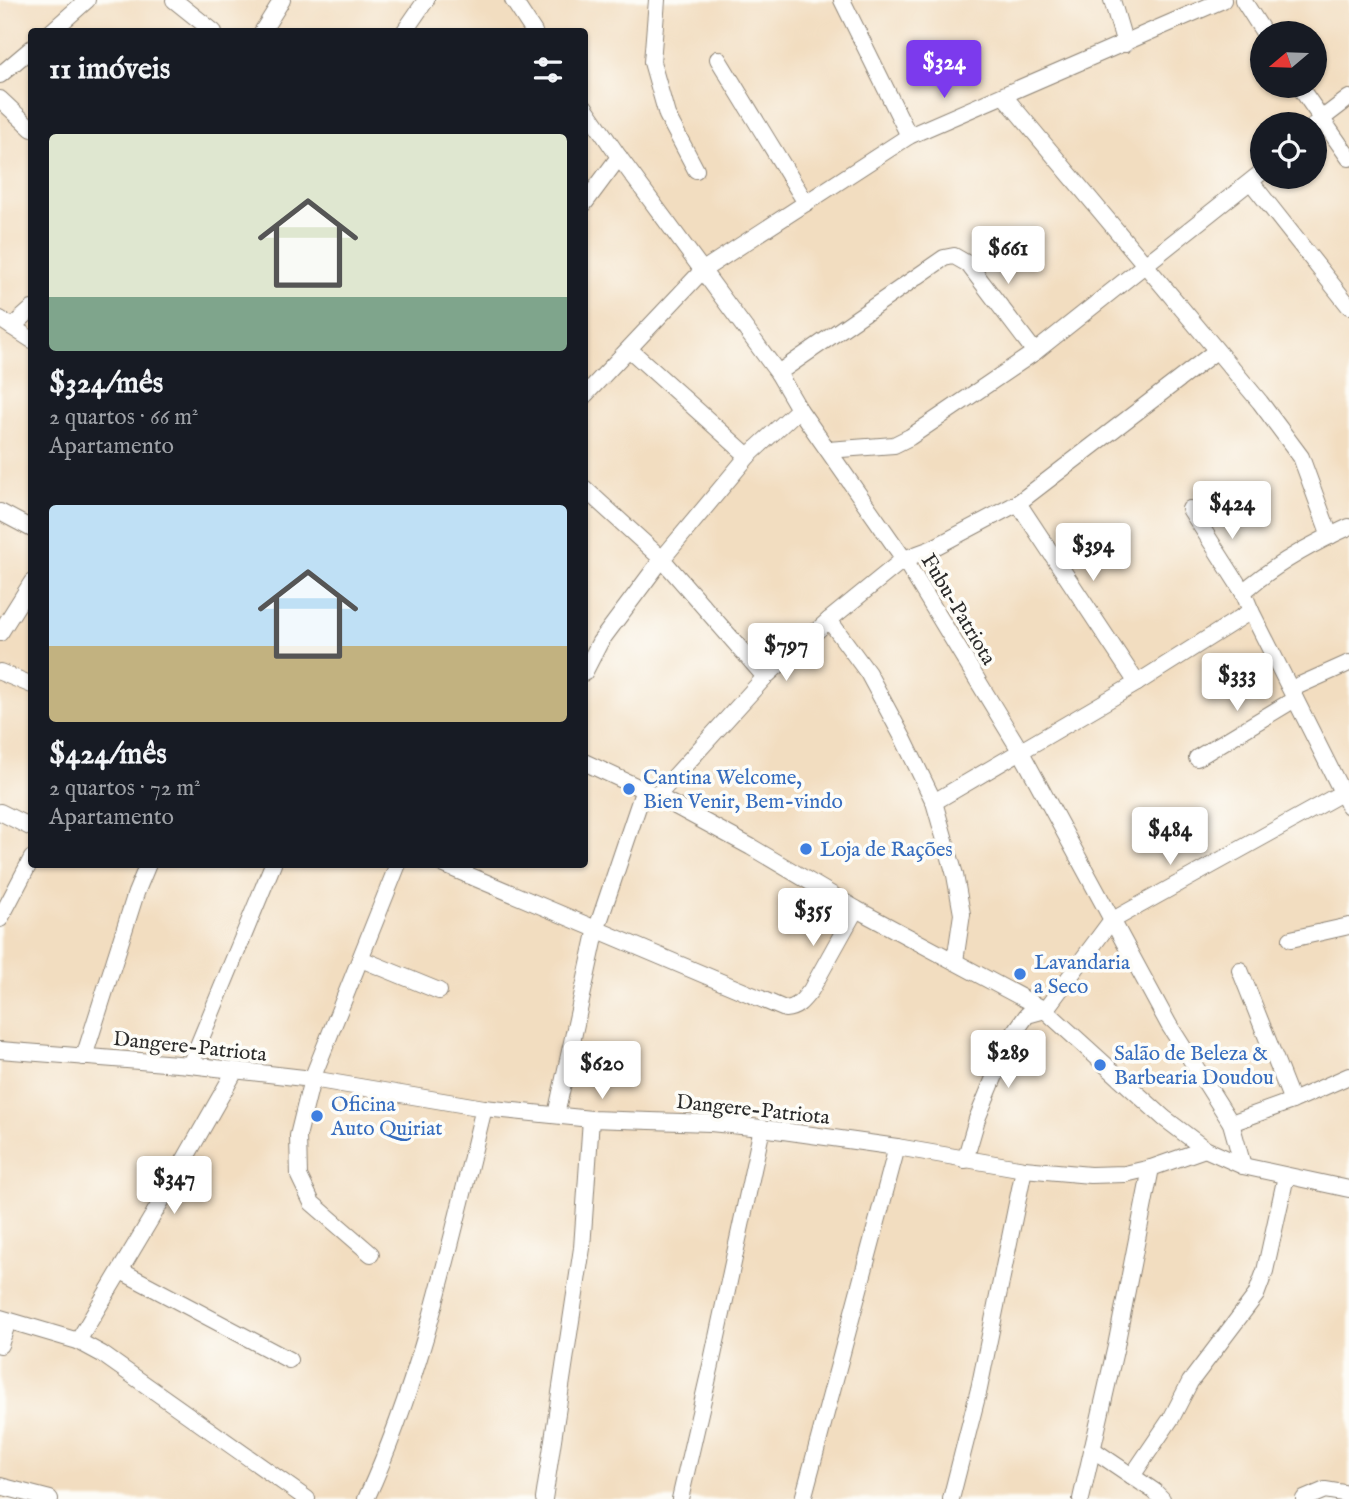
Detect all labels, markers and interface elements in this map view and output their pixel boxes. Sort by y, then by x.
north arrow [1250,21,1326,98]
map controls [1250,21,1327,189]
pin: $324 [903,41,985,100]
text: $324 [922,48,966,77]
text: 11 imóveis [49,51,170,89]
icon: filters [529,51,567,89]
button: locate [1250,112,1327,189]
icon: home [245,180,371,306]
pin: $661 [967,226,1049,286]
text: $661 [988,234,1028,263]
text: $324/mês [49,365,163,403]
text: 2 quartos · 66 m² [49,403,199,432]
text: Apartamento [49,432,174,461]
pin: $424 [1191,482,1273,541]
text: $424 [1209,489,1255,518]
pin: $394 [1052,524,1134,583]
text: $394 [1072,531,1114,560]
street label: Fubu-Patriota [914,549,1002,671]
icon: home [245,551,371,677]
pin: $797 [745,624,827,683]
text: $797 [764,631,808,660]
pin: $333 [1196,654,1278,713]
text: $333 [1218,661,1256,690]
text: $424/mês [49,736,167,774]
place label: Cantina Welcome, Bien Venir, Bem-vindo [643,765,843,816]
text: 2 quartos · 72 m² [49,774,201,803]
marker: Cantina Welcome, Bien Venir, Bem-vindo [621,781,637,797]
text: Apartamento [49,803,174,832]
pin: $484 [1129,808,1211,867]
text: $484 [1148,815,1192,844]
place label: Loja de Rações [820,837,953,864]
marker: Loja de Rações [798,841,814,857]
pin: $355 [772,888,854,948]
text: $355 [794,896,832,925]
place label: Lavandaria a Seco [1034,950,1131,1001]
marker: Lavandaria a Seco [1012,966,1028,982]
street label: Dangere-Patriota [112,1026,269,1069]
pin: $289 [967,1030,1049,1090]
text: $289 [987,1038,1029,1067]
place label: Salão de Beleza & Barbearia Doudou [1114,1041,1274,1092]
pin: $620 [561,1042,643,1101]
text: $620 [580,1049,624,1078]
marker: Salão de Beleza & Barbearia Doudou [1092,1057,1108,1073]
street label: Dangere-Patriota [675,1089,832,1132]
place label: Oficina Auto Quiriat [330,1092,442,1143]
marker: Oficina Auto Quiriat [309,1108,325,1124]
pin: $347 [133,1156,215,1216]
text: $347 [153,1164,195,1193]

